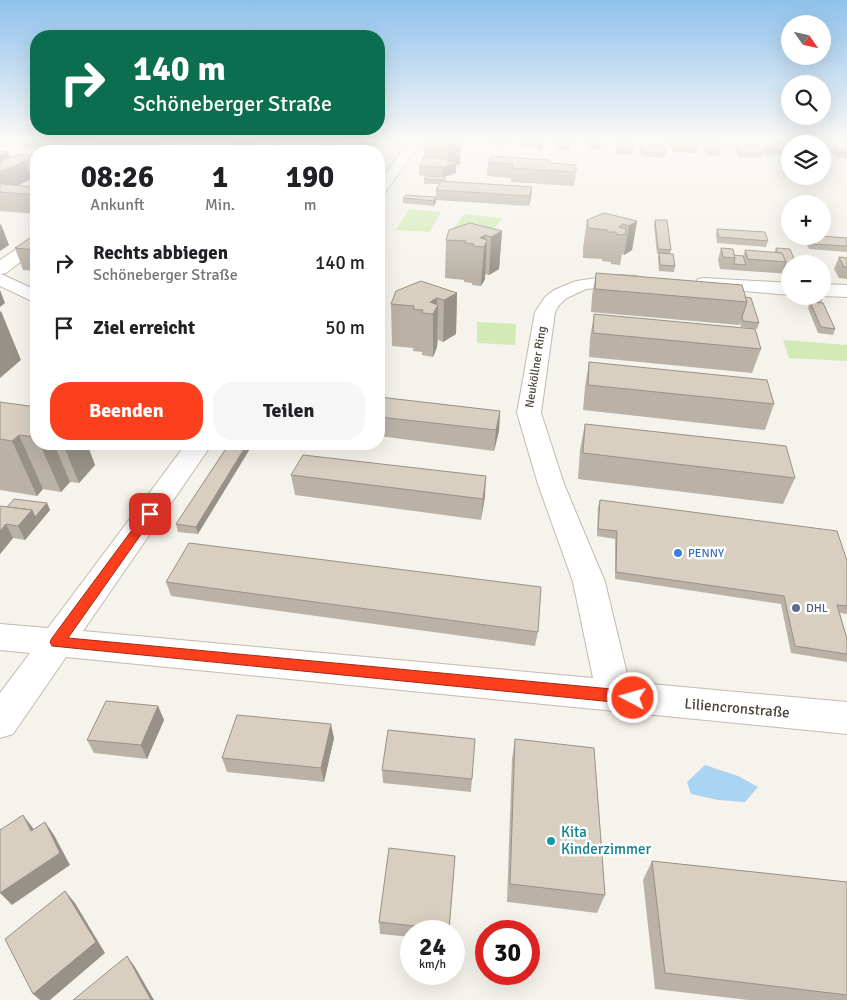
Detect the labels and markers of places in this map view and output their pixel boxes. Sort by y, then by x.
pin [129,493,171,535]
place label: PENNY [688,546,724,561]
marker: PENNY [672,547,684,559]
place label: DHL [806,601,828,616]
marker: DHL [790,602,802,614]
place label: Kita Kinderzimmer [561,823,651,858]
marker: Kita Kinderzimmer [545,835,557,847]

